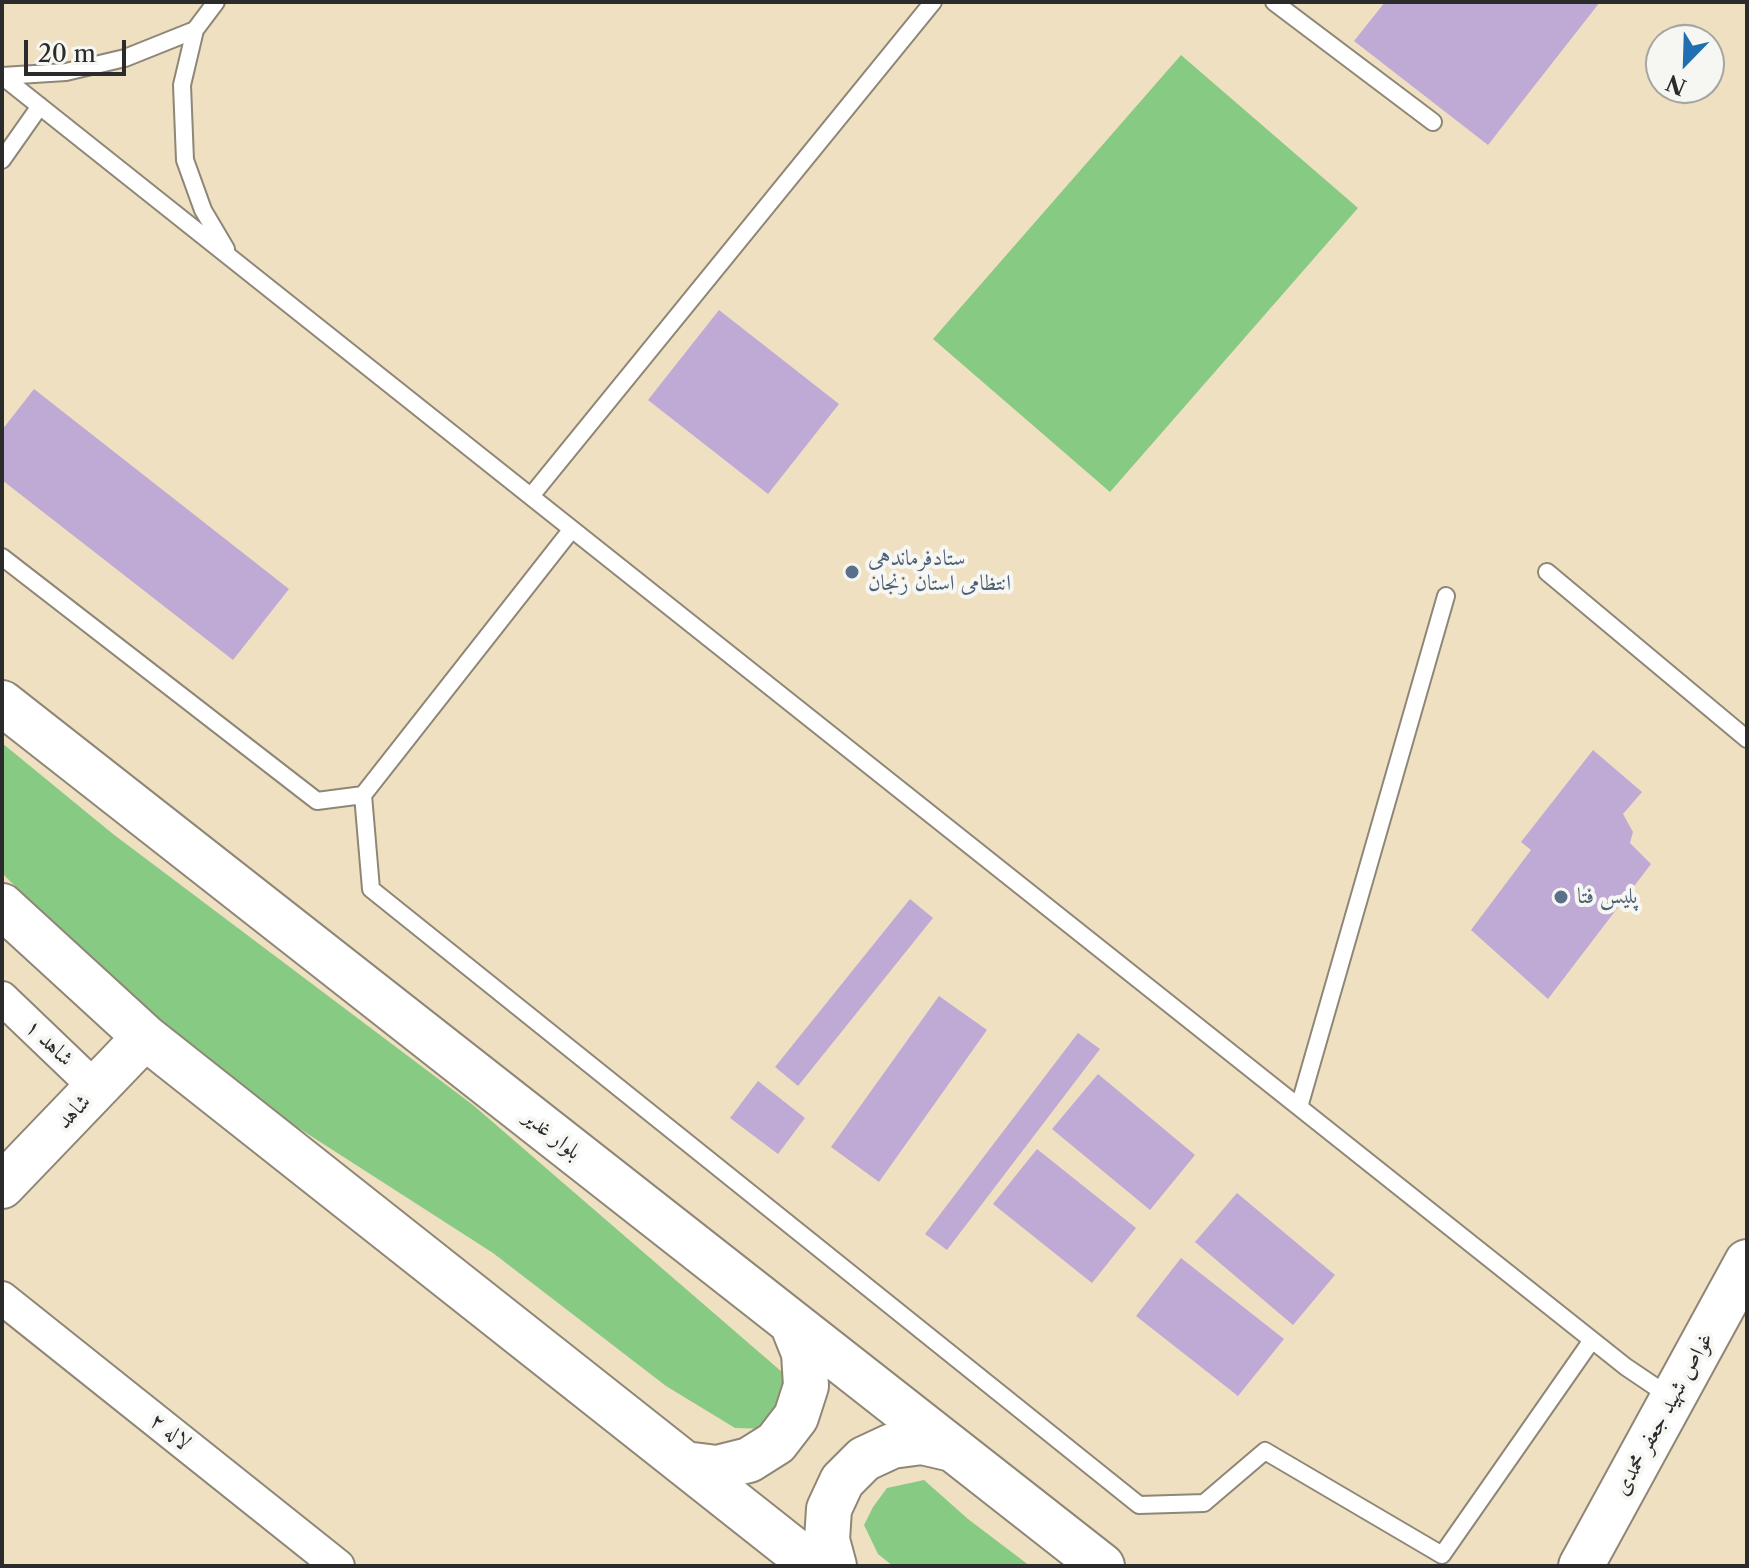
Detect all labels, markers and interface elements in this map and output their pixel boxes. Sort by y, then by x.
scale bar [28,24,130,74]
north arrow [1645,24,1725,104]
text: 20 m [38,39,96,68]
text: N [1662,69,1690,101]
place label: ستادفرماندهی انتظامی استان زنجان [868,546,1011,598]
marker: ستادفرماندهی انتظامی استان زنجان [843,563,861,581]
place label: پلیس فتا [1577,884,1637,910]
marker: پلیس فتا [1552,888,1570,906]
street label: شاهد ۱ [19,1014,79,1072]
street label: شاهد [51,1089,97,1135]
street label: بلوار غدیر [518,1104,586,1166]
street label: غواص شهید جعفر محمدی [1608,1328,1720,1500]
street label: لاله ۲ [144,1408,196,1456]

